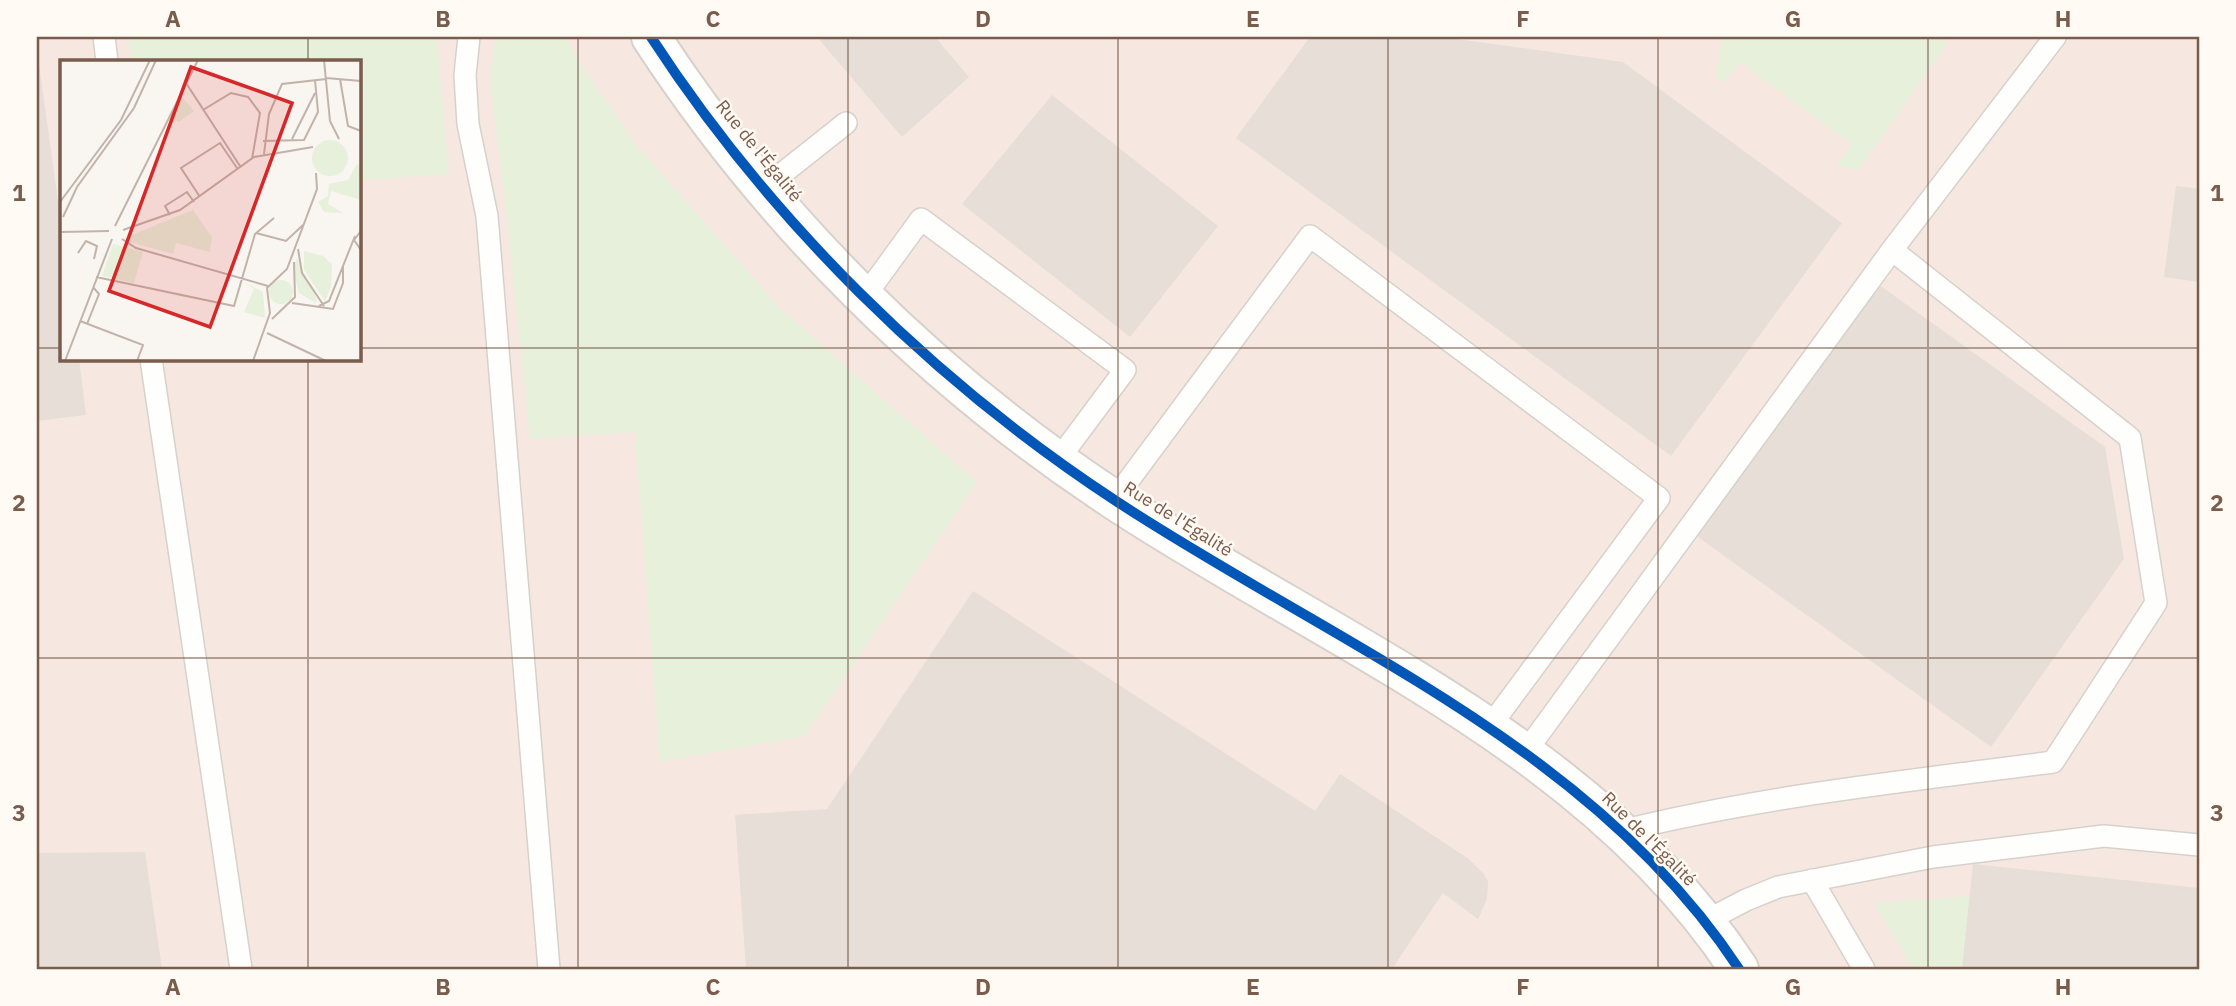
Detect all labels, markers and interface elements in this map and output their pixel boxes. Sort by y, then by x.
text: A [165,3,181,33]
text: B [435,3,451,33]
text: C [706,3,721,33]
text: D [975,3,991,33]
text: E [1246,3,1260,33]
text: F [1516,3,1530,33]
text: G [1785,3,1801,33]
text: H [2055,3,2071,33]
inset map [60,60,360,360]
street label: Rue de l'Égalité [711,95,808,206]
text: 1 [12,177,26,207]
text: 1 [2210,177,2224,207]
street label: Rue de l'Égalité [1119,476,1237,561]
text: 2 [12,487,26,517]
text: 2 [2210,487,2224,517]
street label: Rue de l'Égalité [1597,786,1702,891]
text: 3 [12,797,26,827]
text: 3 [2210,797,2224,827]
text: A [165,971,181,1001]
text: B [435,971,451,1001]
text: C [706,971,721,1001]
text: D [975,971,991,1001]
text: E [1246,971,1260,1001]
text: F [1516,971,1530,1001]
text: G [1785,971,1801,1001]
text: H [2055,971,2071,1001]

